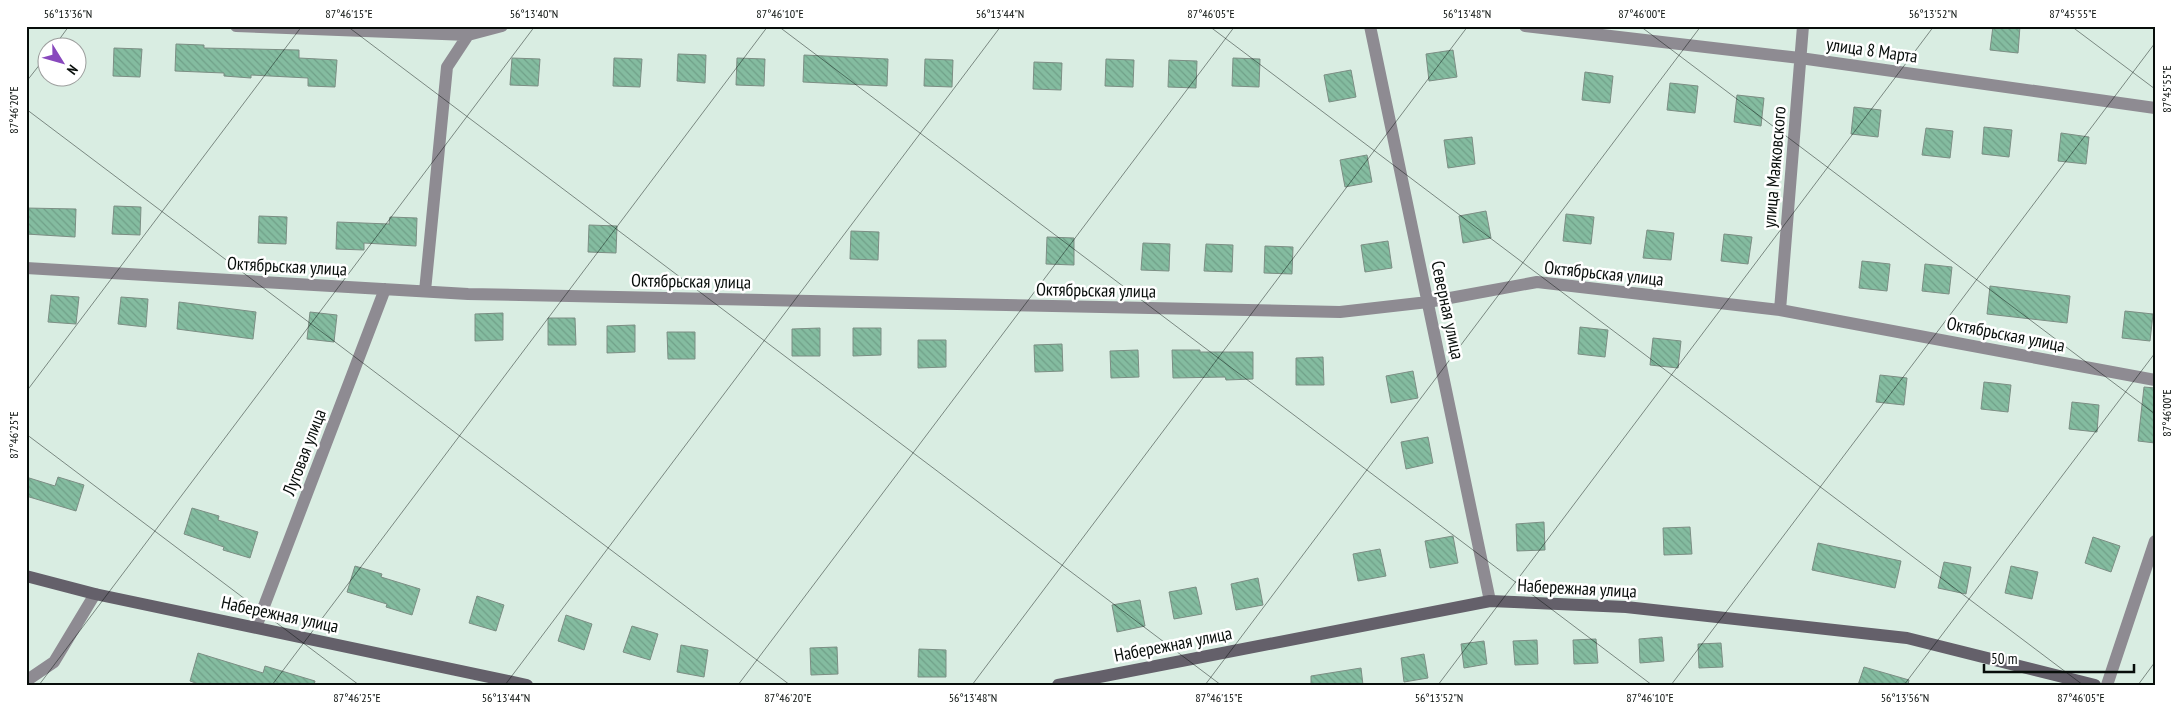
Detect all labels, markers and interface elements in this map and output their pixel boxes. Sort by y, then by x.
text: 56°13'36"N [44,6,92,21]
text: 87°46'15"E [325,6,373,21]
text: 56°13'40"N [510,6,558,21]
text: 87°46'10"E [756,6,804,21]
text: 56°13'44"N [976,6,1024,21]
text: 87°46'05"E [1187,6,1235,21]
text: 56°13'48"N [1443,6,1491,21]
text: 87°46'00"E [1618,6,1666,21]
text: 56°13'52"N [1909,6,1957,21]
text: 87°45'55"E [2049,6,2097,21]
street label: улица 8 Марта [1825,32,1919,68]
north arrow [38,38,88,88]
text: N [63,61,82,78]
text: 87°45'55"E [2159,65,2174,113]
text: 87°46'20"E [6,86,21,134]
street label: улица Маяковского [1757,105,1791,229]
street label: Октябрьская улица [226,251,348,281]
street label: Октябрьская улица [1543,255,1665,291]
street label: Северная улица [1426,259,1470,361]
street label: Октябрьская улица [631,268,751,294]
street label: Октябрьская улица [1036,277,1156,303]
street label: Октябрьская улица [1945,311,2067,357]
text: 87°46'00"E [2159,389,2174,437]
street label: Луговая улица [277,406,331,499]
text: 87°46'25"E [6,411,21,459]
street label: Набережная улица [1517,573,1637,603]
street label: Набережная улица [219,590,341,638]
street label: Набережная улица [1112,621,1234,667]
scale bar [1984,641,2134,673]
text: 50 m [1991,649,2017,668]
text: 87°46'25"E [333,690,381,705]
text: 56°13'44"N [482,690,530,705]
text: 87°46'20"E [764,690,812,705]
text: 56°13'48"N [949,690,997,705]
text: 87°46'15"E [1195,690,1243,705]
text: 56°13'52"N [1415,690,1463,705]
text: 87°46'10"E [1626,690,1674,705]
text: 56°13'56"N [1881,690,1929,705]
text: 87°46'05"E [2057,690,2105,705]

